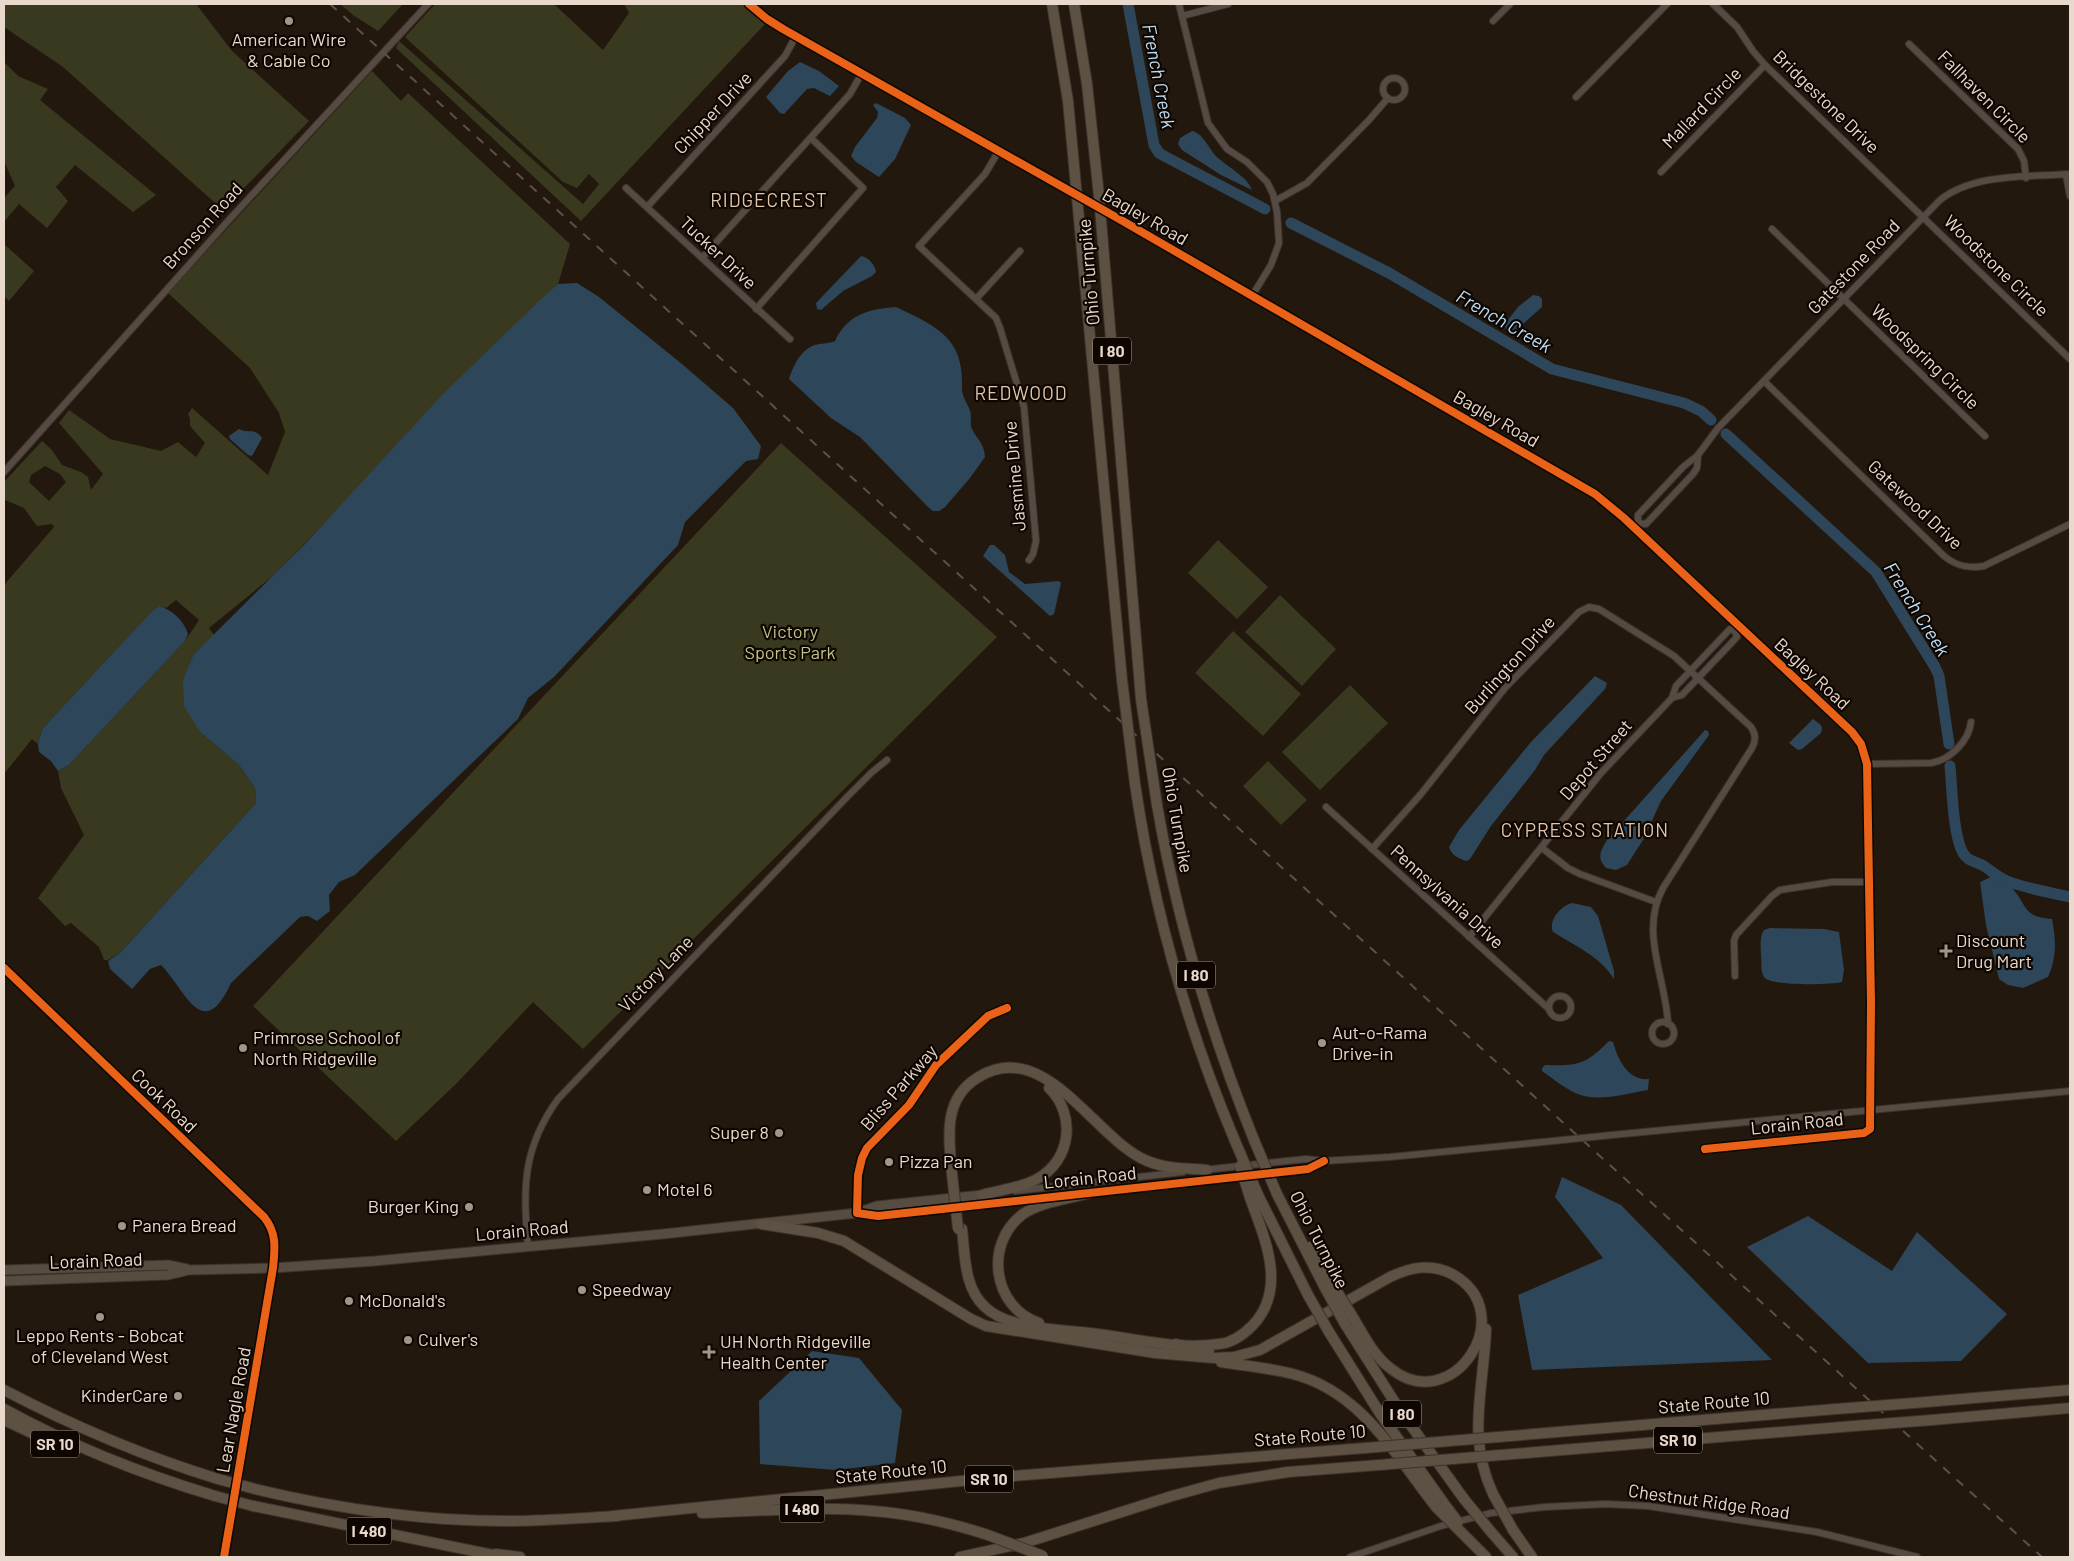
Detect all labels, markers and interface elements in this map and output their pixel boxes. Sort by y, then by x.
marker: American Wire & Cable Co [283,15,295,27]
water label: French Creek [1138,21,1181,131]
place label: American Wire & Cable Co [232,28,346,71]
street label: Bridgestone Drive [1769,45,1884,157]
street label: Fallhaven Circle [1934,45,2036,147]
street label: Mallard Circle [1657,62,1745,153]
street label: Chipper Drive [668,66,756,158]
street label: Bronson Road [158,178,247,273]
street label: Bagley Road [1099,183,1192,249]
district label: RIDGECREST [710,188,828,211]
street label: Woodstone Circle [1940,210,2054,321]
street label: Tucker Drive [676,211,762,293]
street label: Gatestone Road [1803,214,1904,318]
street label: Ohio Turnpike [1072,218,1104,326]
water label: French Creek [1452,284,1557,357]
street label: Woodspring Circle [1867,299,1984,414]
road number: I 80 [1093,338,1131,364]
district label: REDWOOD [974,381,1068,404]
street label: Bagley Road [1450,385,1543,451]
street label: Jasmine Drive [998,420,1030,532]
street label: Gatewood Drive [1864,455,1968,554]
water label: French Creek [1879,558,1956,661]
street label: Burlington Drive [1459,611,1559,718]
park label: Victory Sports Park [744,620,836,663]
street label: Bagley Road [1770,633,1855,714]
street label: Depot Street [1554,715,1636,804]
street label: Ohio Turnpike [1158,765,1198,874]
district label: CYPRESS STATION [1501,818,1669,841]
street label: Pennsylvania Drive [1387,840,1509,953]
place label: Discount Drug Mart [1956,929,2032,972]
street label: Victory Lane [613,930,697,1016]
marker: Discount Drug Mart [1940,945,1952,957]
road number: I 80 [1177,962,1215,988]
place label: Aut-o-Rama Drive-in [1332,1021,1427,1064]
place label: Primrose School of North Ridgeville [253,1026,401,1069]
marker: Aut-o-Rama Drive-in [1316,1037,1328,1049]
street label: Bliss Parkway [855,1040,941,1135]
marker: Primrose School of North Ridgeville [237,1042,249,1054]
street label: Cook Road [127,1064,202,1137]
street label: Lorain Road [1749,1107,1845,1139]
place label: Super 8 [710,1121,769,1143]
marker: Super 8 [773,1127,785,1139]
place label: Pizza Pan [899,1150,973,1172]
marker: Pizza Pan [883,1156,895,1168]
street label: Lorain Road [1042,1161,1138,1193]
place label: Motel 6 [657,1178,712,1200]
marker: Motel 6 [641,1184,653,1196]
street label: Ohio Turnpike [1286,1187,1354,1292]
place label: Burger King [368,1195,459,1217]
marker: Burger King [463,1201,475,1213]
place label: Panera Bread [132,1214,237,1236]
street label: Lorain Road [474,1215,569,1245]
marker: Panera Bread [116,1220,128,1232]
street label: Lorain Road [49,1247,143,1273]
place label: Speedway [592,1278,672,1300]
marker: Speedway [576,1284,588,1296]
place label: McDonald's [359,1289,446,1311]
marker: McDonald's [343,1295,355,1307]
marker: Leppo Rents - Bobcat of Cleveland West [94,1311,106,1323]
place label: Leppo Rents - Bobcat of Cleveland West [16,1324,184,1367]
place label: Culver's [418,1328,478,1350]
place label: UH North Ridgeville Health Center [720,1330,871,1373]
marker: Culver's [402,1334,414,1346]
street label: Lear Nagle Road [211,1345,255,1474]
marker: UH North Ridgeville Health Center [702,1345,716,1359]
place label: KinderCare [81,1384,168,1406]
street label: State Route 10 [1657,1386,1771,1418]
marker: KinderCare [172,1390,184,1402]
road number: I 80 [1383,1400,1421,1428]
street label: State Route 10 [1253,1419,1367,1451]
road number: SR 10 [1654,1426,1702,1454]
road number: SR 10 [31,1430,79,1458]
street label: State Route 10 [834,1454,948,1488]
road number: SR 10 [965,1466,1013,1492]
street label: Chestnut Ridge Road [1627,1479,1791,1523]
road number: I 480 [780,1496,824,1522]
road number: I 480 [346,1518,392,1544]

